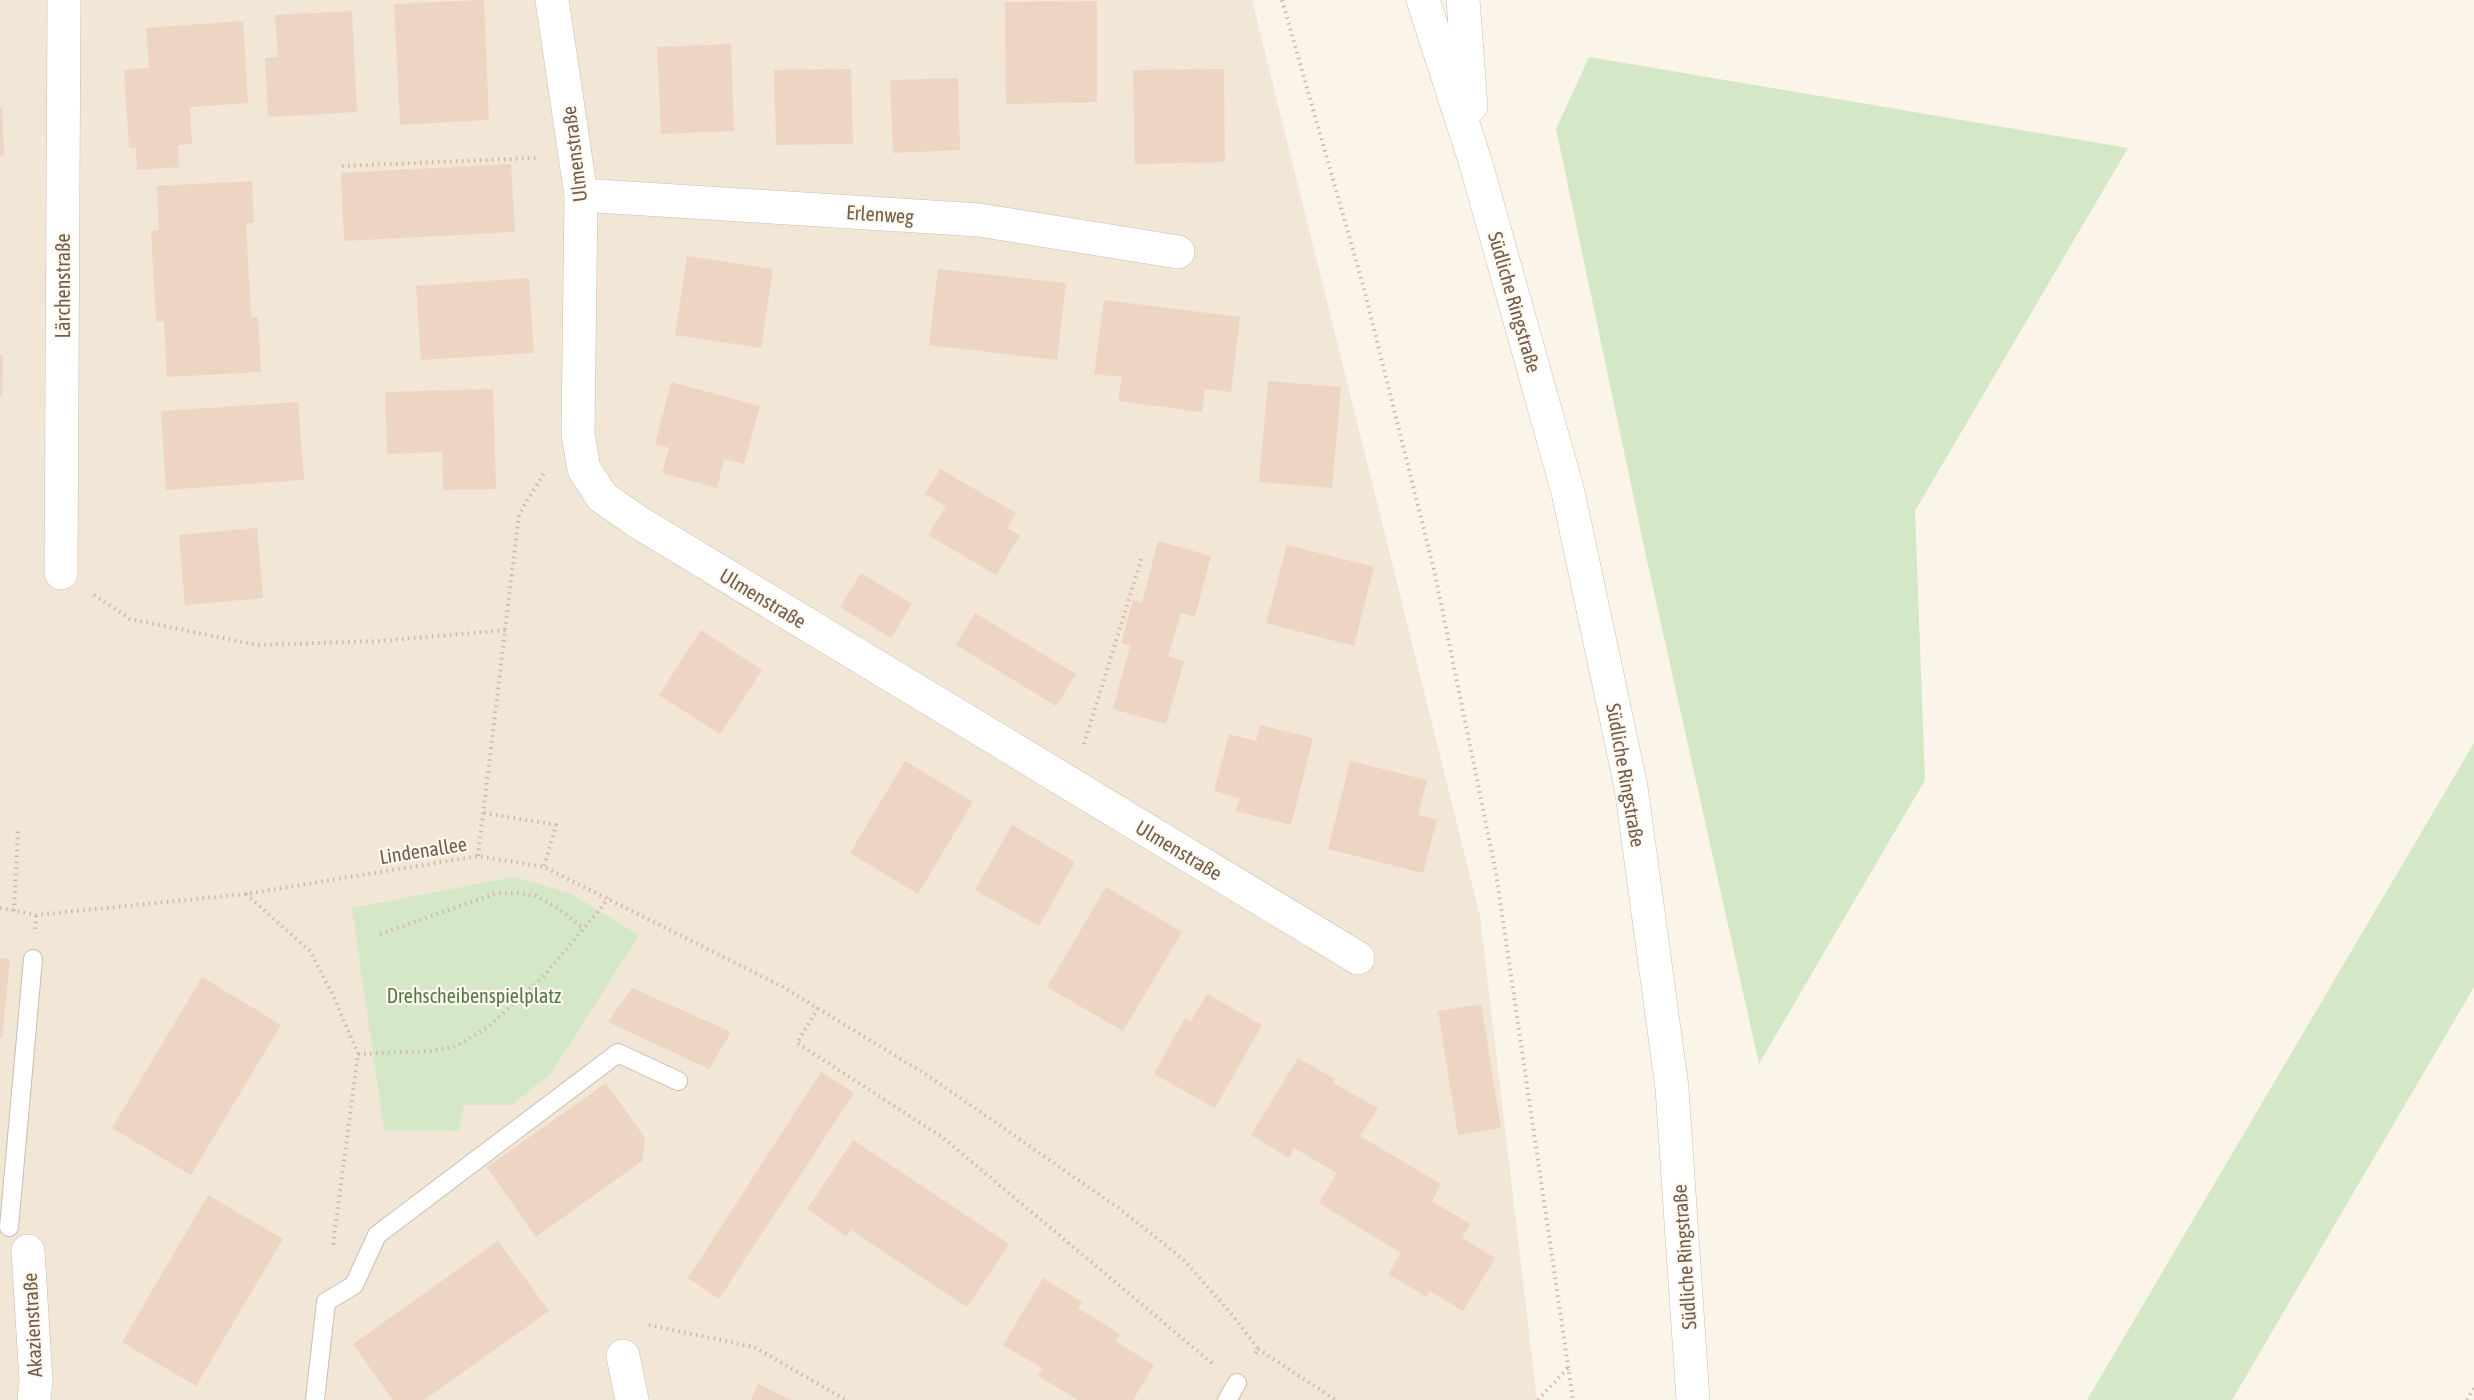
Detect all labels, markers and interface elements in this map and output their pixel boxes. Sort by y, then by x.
street label: Ulmenstraße [557,105,591,203]
street label: Erlenweg [845,200,915,228]
street label: Südliche Ringstraße [1484,229,1546,375]
street label: Lärchenstraße [51,234,74,338]
street label: Ulmenstraße [716,563,810,633]
street label: Südliche Ringstraße [1602,701,1650,849]
street label: Ulmenstraße [1132,815,1226,885]
street label: Lindenallee [378,832,468,868]
park label: Drehscheibenspielplatz [387,984,561,1007]
street label: Südliche Ringstraße [1667,1184,1701,1330]
street label: Akazienstraße [18,1272,46,1378]

